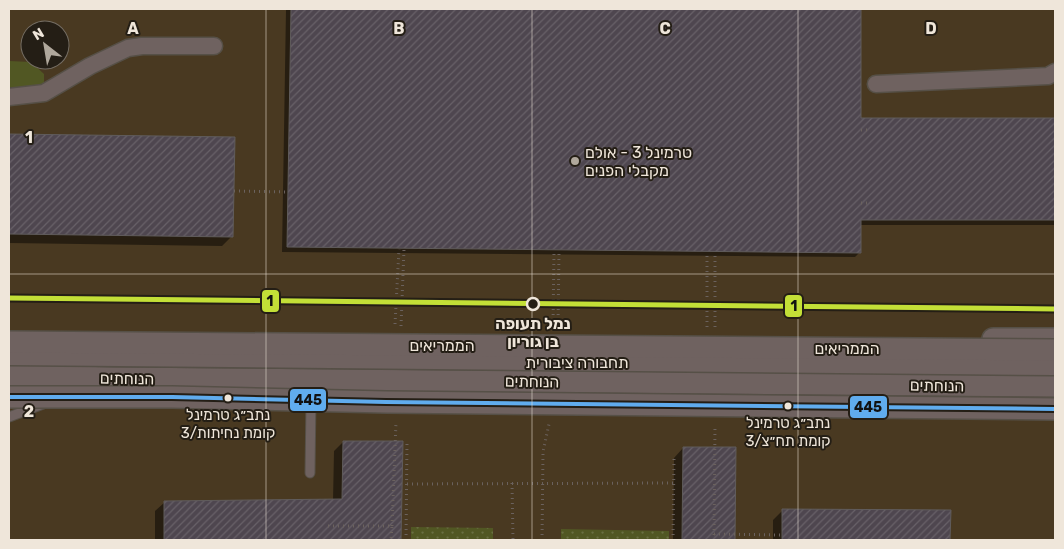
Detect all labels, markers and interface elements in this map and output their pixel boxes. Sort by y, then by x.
text: A [127,19,139,38]
text: B [393,19,405,38]
text: C [659,19,671,38]
text: D [925,19,937,38]
north arrow [20,20,70,70]
text: N [30,24,47,44]
text: 1 [25,128,33,147]
place label: טרמינל 3 - אולם מקבלי הפנים [585,143,692,180]
marker: טרמינל 3 - אולם מקבלי הפנים [569,155,581,167]
line badge: 1 [261,289,280,313]
text: 1 [267,293,274,310]
line badge: 1 [784,294,803,318]
marker: נמל תעופה בן גוריון [526,297,540,311]
text: 1 [791,298,798,315]
place label: נמל תעופה בן גוריון [495,314,571,351]
street label: הממריאים [409,336,475,355]
street label: הממריאים [814,339,880,358]
street label: תחבורה ציבורית [525,353,629,372]
street label: הנוחתים [100,369,154,388]
street label: הנוחתים [505,372,559,391]
street label: הנוחתים [910,376,964,395]
line badge: 445 [289,388,327,412]
text: 445 [294,392,322,409]
marker: נתב״ג טרמינל 3/קומת נחיתות [223,393,233,403]
line badge: 445 [849,395,888,419]
text: 445 [854,399,882,416]
marker: נתב״ג טרמינל 3/קומת תח״צ [783,401,793,411]
text: 2 [24,402,34,421]
place label: נתב״ג טרמינל 3/קומת נחיתות [181,406,275,442]
place label: נתב״ג טרמינל 3/קומת תח״צ [745,414,831,450]

